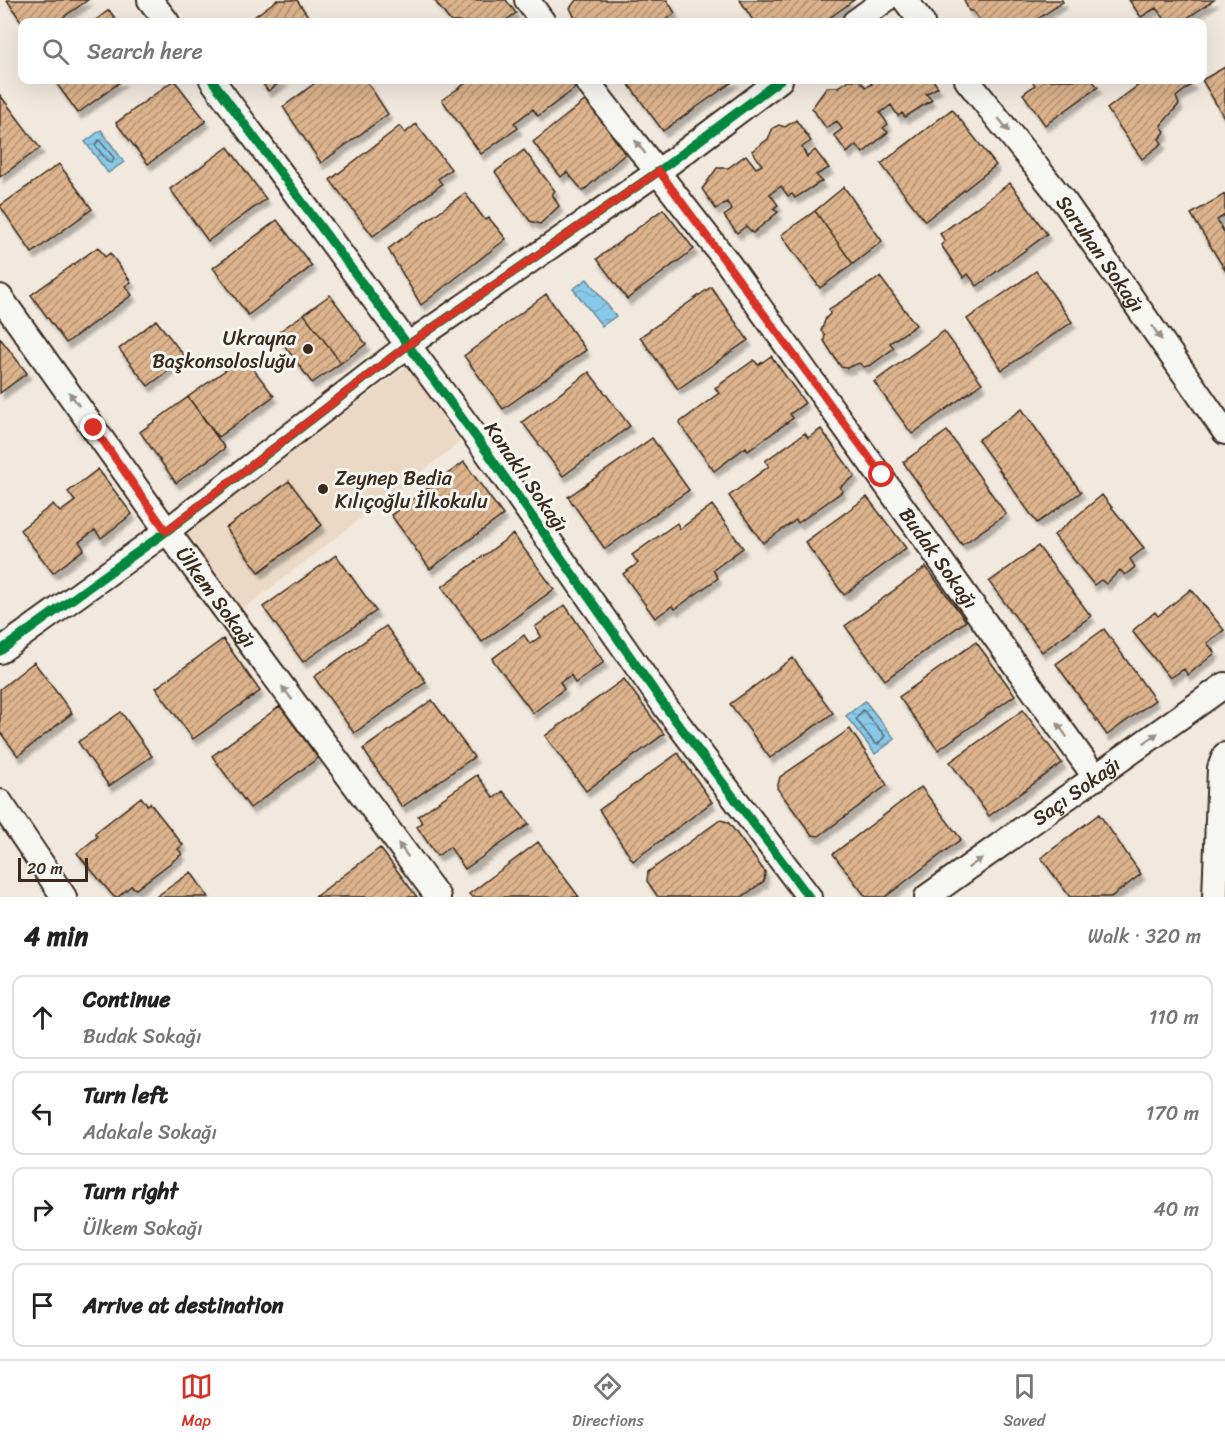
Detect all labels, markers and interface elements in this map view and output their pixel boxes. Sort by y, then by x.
search box [18,18,1207,84]
text: Search here [87,32,203,71]
icon: search [39,35,72,68]
one-way arrow [997,118,1009,133]
one-way arrow [634,140,647,155]
street label: Saruhan Sokağı [1047,187,1154,320]
place label: Ukrayna Başkonsolosluğu [152,321,297,379]
one-way arrow [1151,324,1163,340]
marker: Ukrayna Başkonsolosluğu [301,342,315,356]
one-way arrow [68,392,80,408]
route end [80,414,106,440]
street label: Konaklı Sokağı [475,414,577,540]
place label: Zeynep Bedia Kılıçoğlu İlkokulu [335,461,488,519]
route start [868,461,894,487]
marker: Zeynep Bedia Kılıçoğlu İlkokulu [316,482,330,496]
street label: Budak Sokağı [890,499,987,616]
street label: Ülkem Sokağı [166,539,266,656]
one-way arrow [281,685,293,701]
one-way arrow [1057,722,1068,738]
one-way arrow [1143,732,1159,744]
street label: Saçı Sokağı [1024,747,1128,835]
one-way arrow [397,842,409,858]
text: 20 m [27,854,63,883]
scale bar [18,855,88,882]
one-way arrow [966,857,982,869]
text: 4 min [24,913,88,959]
text: Walk · 320 m [1088,919,1201,954]
text: Continue [83,980,171,1019]
text: 110 m [1149,1000,1199,1035]
icon: ahead [26,1001,59,1034]
text: Budak Sokağı [83,1019,201,1054]
text: Turn left [83,1076,168,1115]
text: 170 m [1146,1096,1199,1131]
icon: left [26,1097,59,1130]
text: Adakale Sokağı [83,1115,217,1150]
text: Turn right [83,1172,178,1211]
text: 40 m [1153,1192,1199,1227]
icon: right [26,1193,59,1226]
text: Ülkem Sokağı [83,1211,202,1246]
text: Arrive at destination [83,1286,284,1325]
icon: arrive [26,1289,59,1322]
tab: Map [180,1370,213,1435]
tab: Directions [572,1370,644,1435]
tab: Saved [1003,1370,1045,1435]

